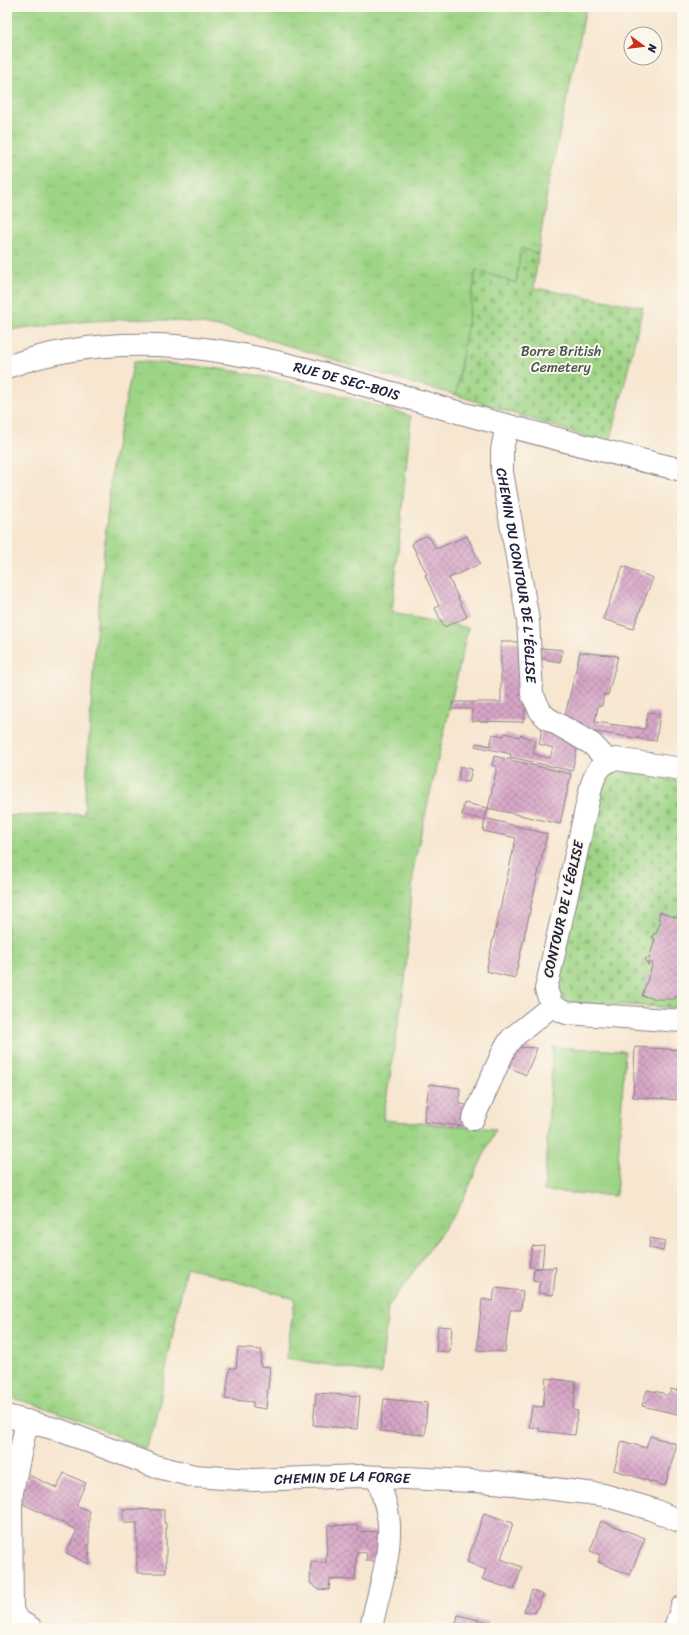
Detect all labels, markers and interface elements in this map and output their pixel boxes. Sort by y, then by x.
north arrow [623,26,663,66]
text: N [642,41,663,55]
park label: Borre British Cemetery [521,339,601,380]
street label: RUE DE SEC-BOIS [291,354,403,408]
street label: CHEMIN DU CONTOUR DE L'ÉGLISE [488,466,543,685]
street label: CONTOUR DE L'ÉGLISE [536,837,592,980]
street label: CHEMIN DE LA FORGE [274,1464,412,1492]

